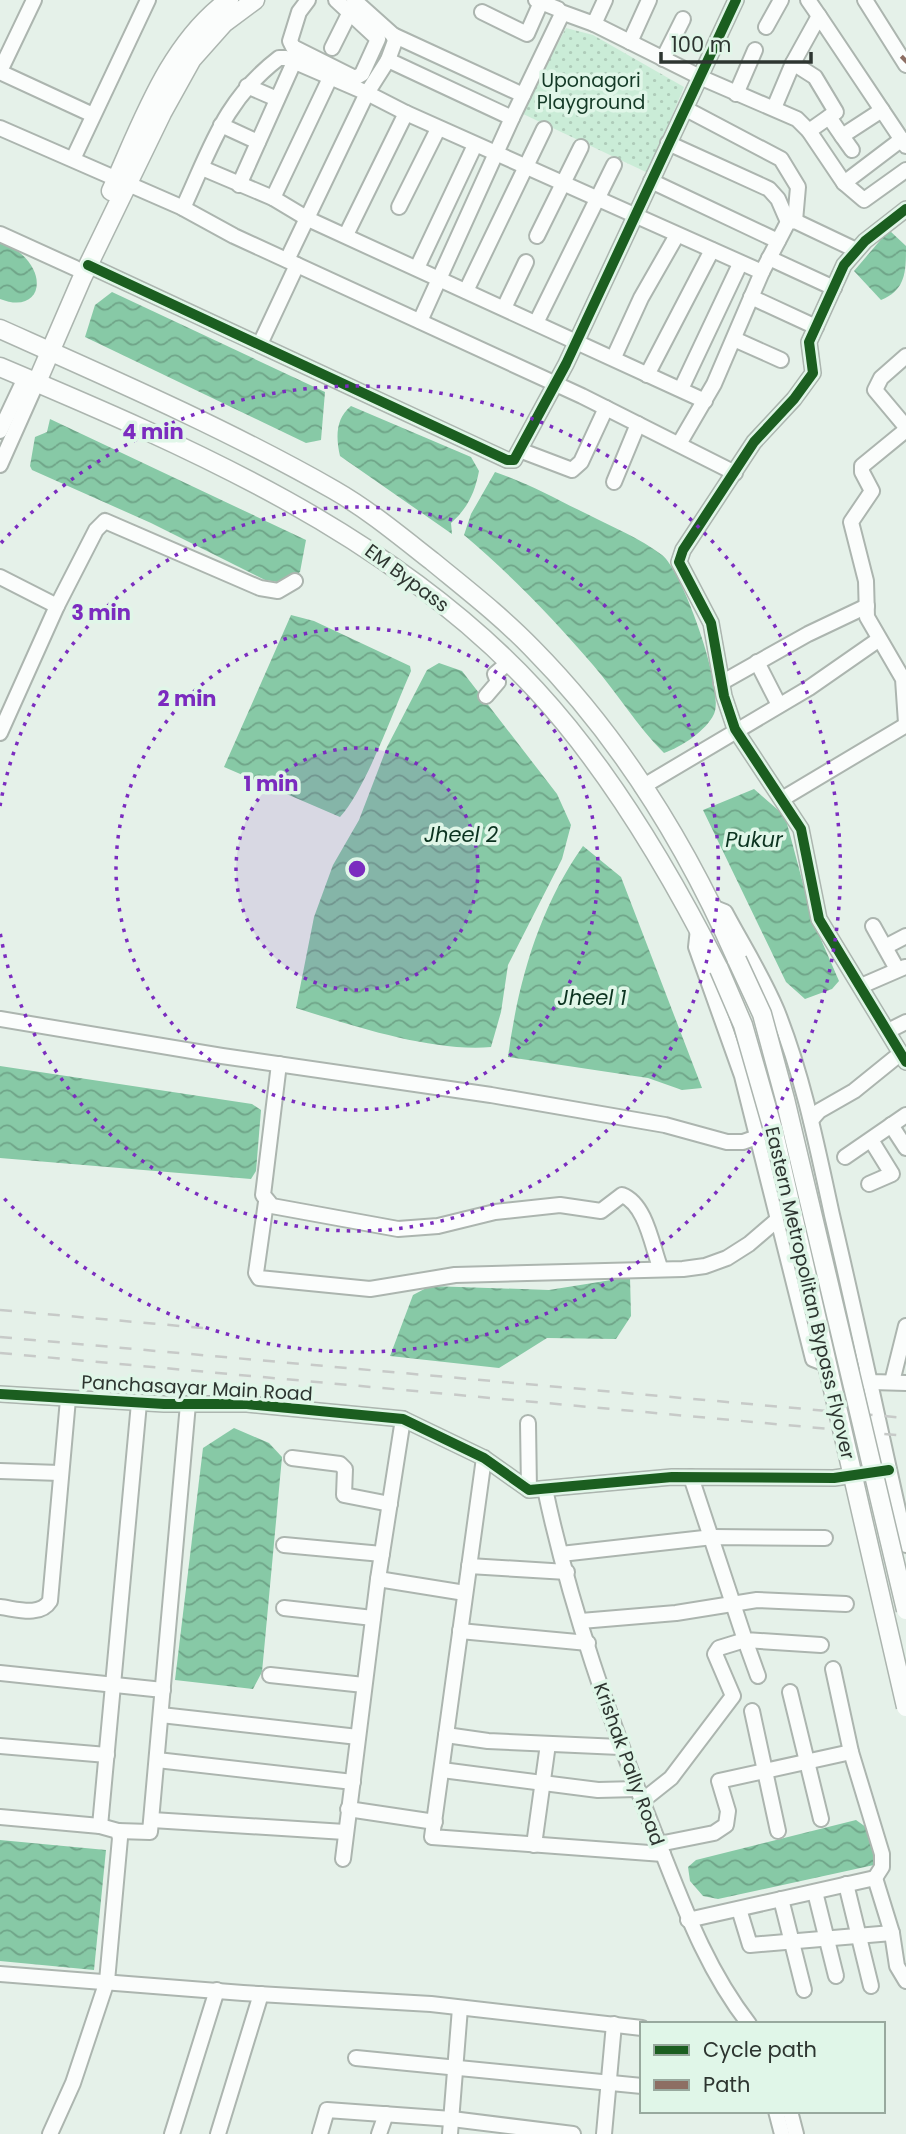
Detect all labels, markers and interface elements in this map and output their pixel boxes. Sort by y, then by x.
scale bar [661,21,811,65]
text: 100 m [671,30,731,59]
park label: Uponagori Playground [537,67,645,116]
text: 4 min [122,417,184,446]
street label: EM Bypass [359,537,455,619]
text: 3 min [71,598,131,627]
text: 2 min [157,684,217,713]
text: 1 min [244,769,298,798]
water label: Jheel 2 [424,820,498,849]
water label: Pukur [725,825,784,854]
centre of rings [345,857,369,881]
water label: Jheel 1 [558,983,627,1012]
street label: Eastern Metropolitan Bypass Flyover [759,1124,861,1462]
street label: Panchasayar Main Road [81,1368,313,1408]
street label: Krishak Pally Road [587,1679,671,1849]
legend [640,2022,885,2113]
text: Cycle path [703,2035,817,2064]
text: Path [703,2070,750,2099]

